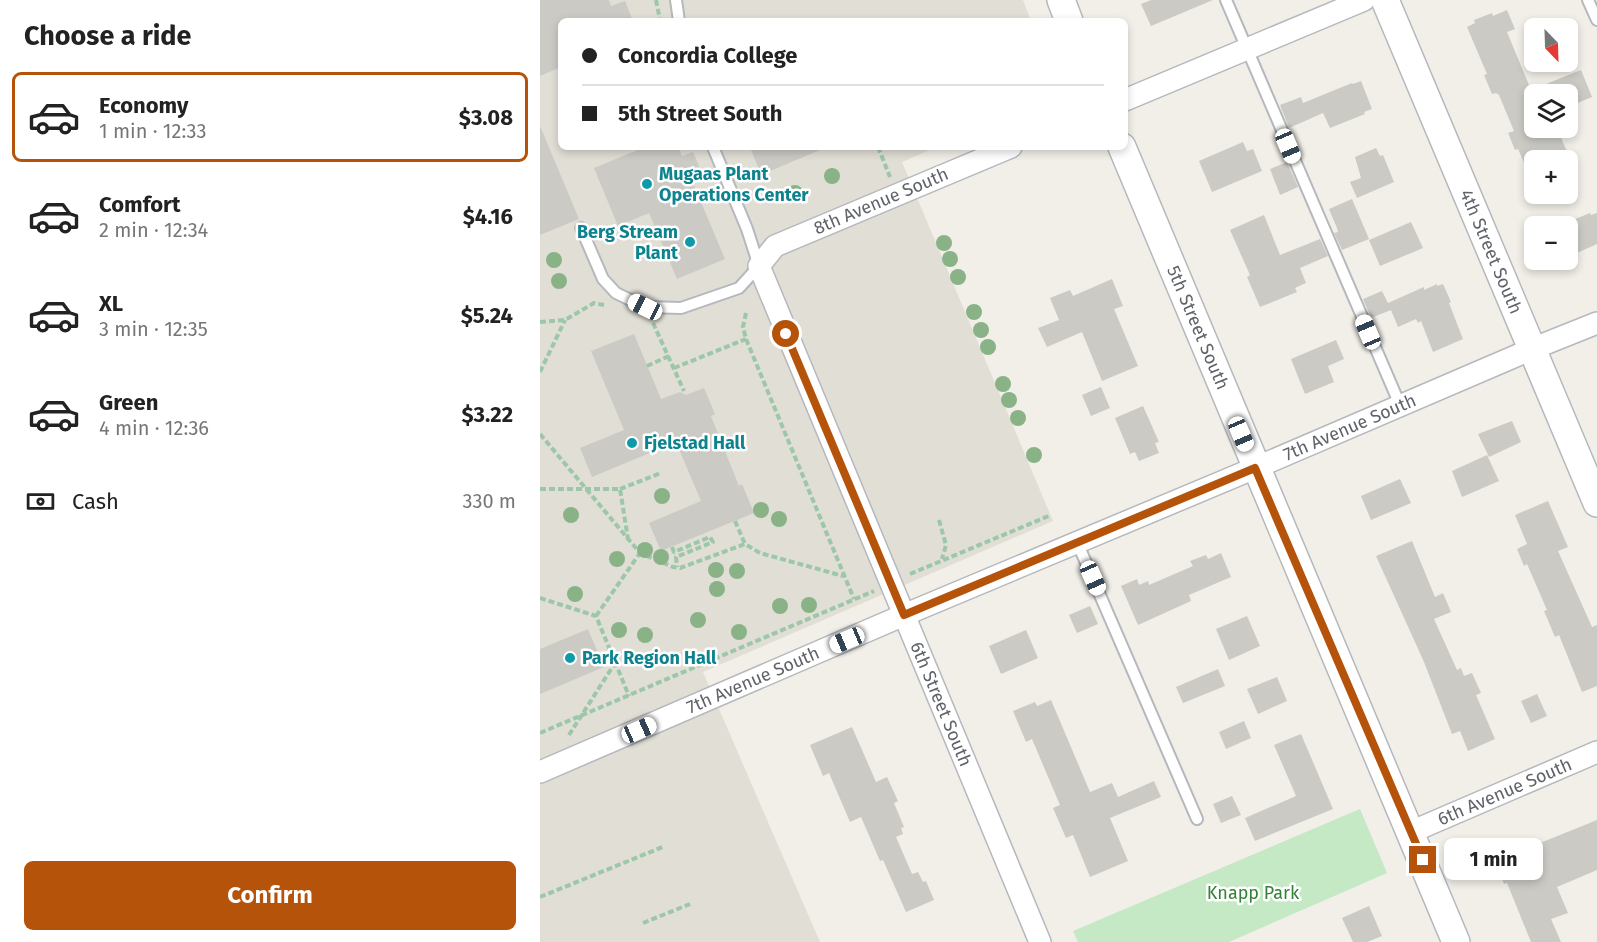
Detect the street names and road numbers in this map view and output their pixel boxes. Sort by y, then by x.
street label: 8th Avenue South [810,163,952,239]
street label: 4th Street South [1455,186,1527,317]
street label: 5th Street South [1162,262,1234,393]
street label: 7th Avenue South [1280,389,1419,466]
street label: 6th Street South [905,639,977,770]
street label: 7th Avenue South [683,642,823,718]
street label: 6th Avenue South [1434,753,1575,830]

